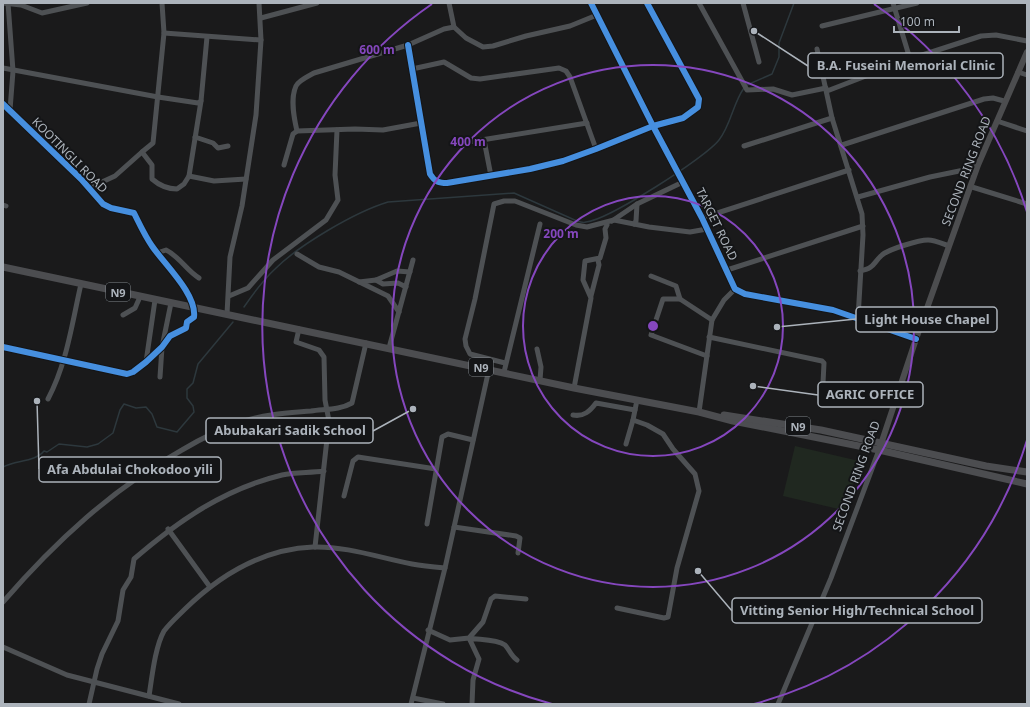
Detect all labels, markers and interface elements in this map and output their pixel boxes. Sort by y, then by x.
scale bar [894,8,959,34]
text: 100 m [900,13,935,30]
text: 600 m [359,41,395,58]
callout: B.A. Fuseini Memorial Clinic [808,53,1003,78]
text: B.A. Fuseini Memorial Clinic [817,56,995,74]
street label: KOOTINGLI ROAD [28,113,112,197]
street label: SECOND RING ROAD [937,113,995,228]
text: 400 m [450,133,486,150]
street label: TARGET ROAD [692,185,742,264]
text: 200 m [543,225,579,242]
road number: N9 [106,283,130,301]
callout: Light House Chapel [856,307,997,332]
text: Light House Chapel [864,310,990,328]
centre of rings [646,319,660,333]
road number: N9 [469,358,493,376]
callout: AGRIC OFFICE [818,382,923,407]
text: AGRIC OFFICE [826,385,914,403]
road number: N9 [786,417,810,435]
callout: Abubakari Sadik School [206,418,373,443]
street label: SECOND RING ROAD [828,418,884,534]
text: Abubakari Sadik School [214,421,366,439]
callout: Afa Abdulai Chokodoo yili [39,457,221,482]
text: Afa Abdulai Chokodoo yili [47,460,213,478]
callout: Vitting Senior High/Technical School [732,598,982,623]
text: Vitting Senior High/Technical School [740,601,974,619]

